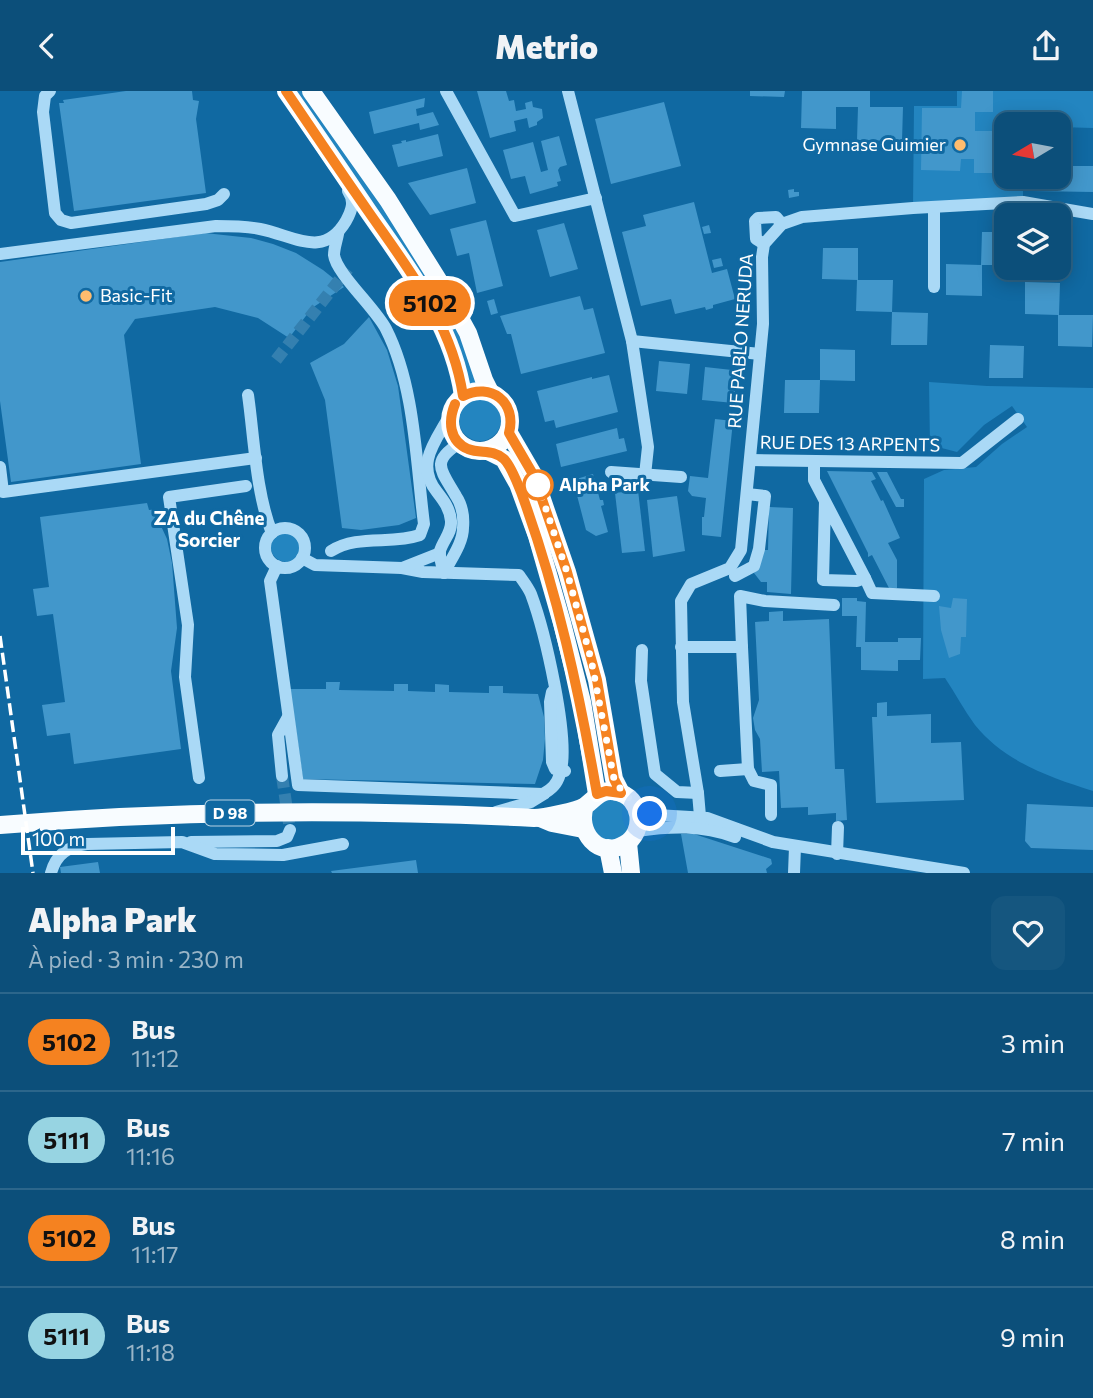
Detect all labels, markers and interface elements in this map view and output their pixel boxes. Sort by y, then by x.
text: Metrio [495,26,598,66]
icon: back [28,27,66,65]
icon: share [1027,27,1065,65]
north arrow [994,112,1071,189]
map controls [994,112,1071,280]
place label: Gymnase Guimier [802,133,946,155]
marker: Gymnase Guimier [952,137,968,153]
button: layers [994,203,1071,280]
street label: RUE PABLO NERUDA [723,253,757,429]
line badge: 5102 [381,280,479,326]
place label: Basic-Fit [100,284,173,306]
marker: Basic-Fit [78,288,94,304]
text: 5102 [403,288,457,317]
street label: RUE DES 13 ARPENTS [760,430,940,456]
marker: Alpha Park [523,470,553,500]
place label: Alpha Park [559,473,650,495]
district label: ZA du Chêne Sorcier [154,506,264,551]
your location [632,796,667,831]
road number: D 98 [205,800,254,825]
scale bar [21,824,175,856]
text: 100 m [32,827,85,850]
button: heart [991,896,1065,970]
text: Alpha Park [28,898,197,939]
text: À pied · 3 min · 230 m [28,945,244,973]
text: Bus [131,1013,175,1044]
text: 5102 [42,1027,96,1056]
text: 3 min [1001,1027,1065,1058]
text: 11:12 [131,1044,179,1072]
text: Bus [126,1111,170,1142]
text: 5111 [43,1125,90,1154]
text: 7 min [1002,1125,1065,1156]
text: 11:16 [126,1142,175,1170]
text: Bus [131,1209,175,1240]
text: 5102 [42,1223,96,1252]
text: 8 min [1000,1223,1065,1254]
text: 11:17 [131,1240,178,1268]
text: Bus [126,1307,170,1338]
text: 5111 [43,1321,90,1350]
text: 9 min [1000,1321,1065,1352]
text: 11:18 [126,1338,175,1366]

